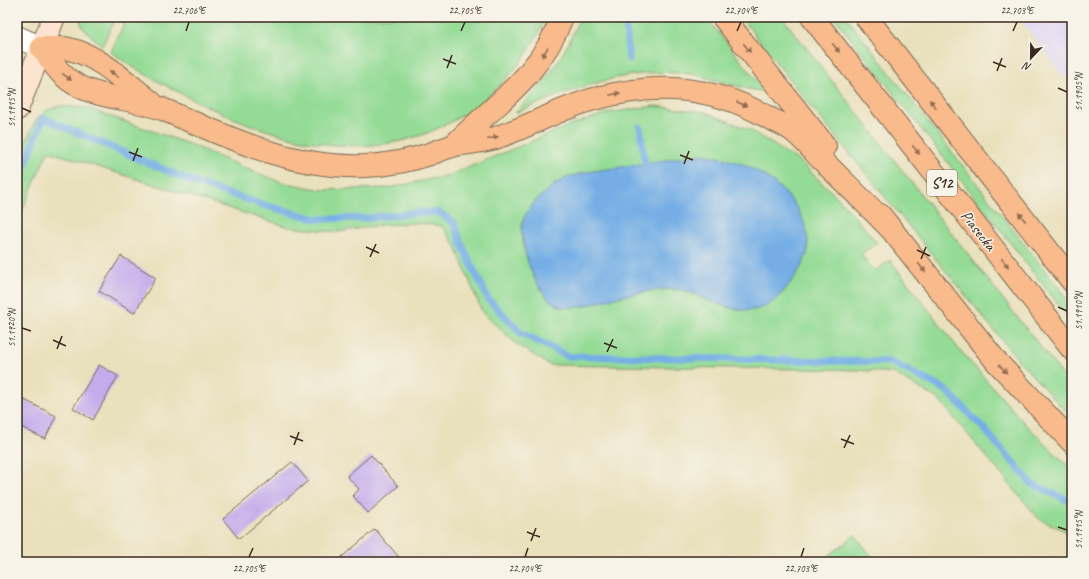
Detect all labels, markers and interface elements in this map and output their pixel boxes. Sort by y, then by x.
text: 22.706°E [173,4,207,17]
text: 22.705°E [449,4,483,17]
text: 22.704°E [725,4,759,17]
text: 22.703°E [1001,4,1035,17]
north arrow [1011,38,1051,78]
one-way arrow [743,42,751,53]
one-way arrow [831,42,840,53]
one-way arrow [541,46,548,58]
text: N [1019,59,1033,75]
one-way arrow [109,70,120,78]
text: 51.1905°N [1072,71,1085,111]
one-way arrow [62,73,72,81]
text: 51.1915°N [5,87,18,127]
one-way arrow [609,91,621,97]
one-way arrow [929,98,938,109]
one-way arrow [736,101,748,108]
one-way arrow [487,135,499,141]
one-way arrow [912,145,920,156]
road number: S12 [927,170,957,196]
street label: Piasecka [956,206,1001,256]
one-way arrow [1018,212,1026,223]
one-way arrow [1000,258,1009,269]
one-way arrow [917,263,926,274]
text: 51.1910°N [1072,290,1085,330]
text: 51.1920°N [5,307,18,347]
one-way arrow [999,364,1008,374]
text: 51.1915°N [1072,509,1085,549]
text: 22.705°E [233,562,267,575]
text: 22.704°E [509,562,543,575]
text: 22.703°E [785,562,819,575]

